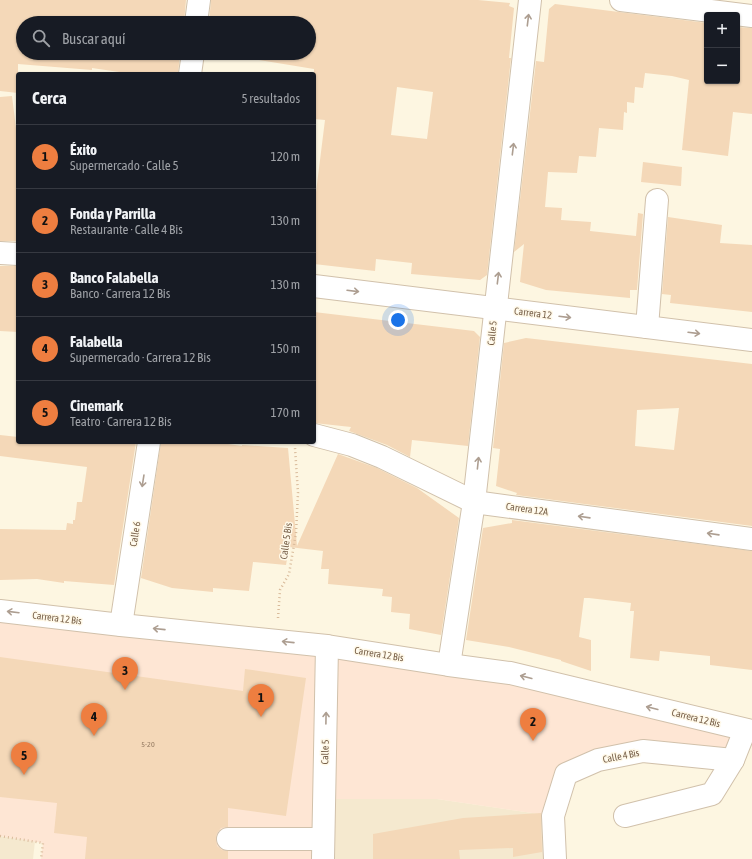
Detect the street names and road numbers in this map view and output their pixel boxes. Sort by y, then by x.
street label: Carrera 12 [514,305,553,321]
street label: Calle 5 [485,320,499,346]
street label: Carrera 12A [505,501,549,517]
street label: Calle 6 [128,521,142,547]
street label: Calle 5 Bis [278,522,294,560]
street label: Carrera 12 Bis [32,610,83,627]
street label: Carrera 12 Bis [354,645,405,663]
street label: Carrera 12 Bis [671,707,722,729]
street label: Calle 5 [319,739,331,765]
street label: Calle 4 Bis [602,747,641,765]

